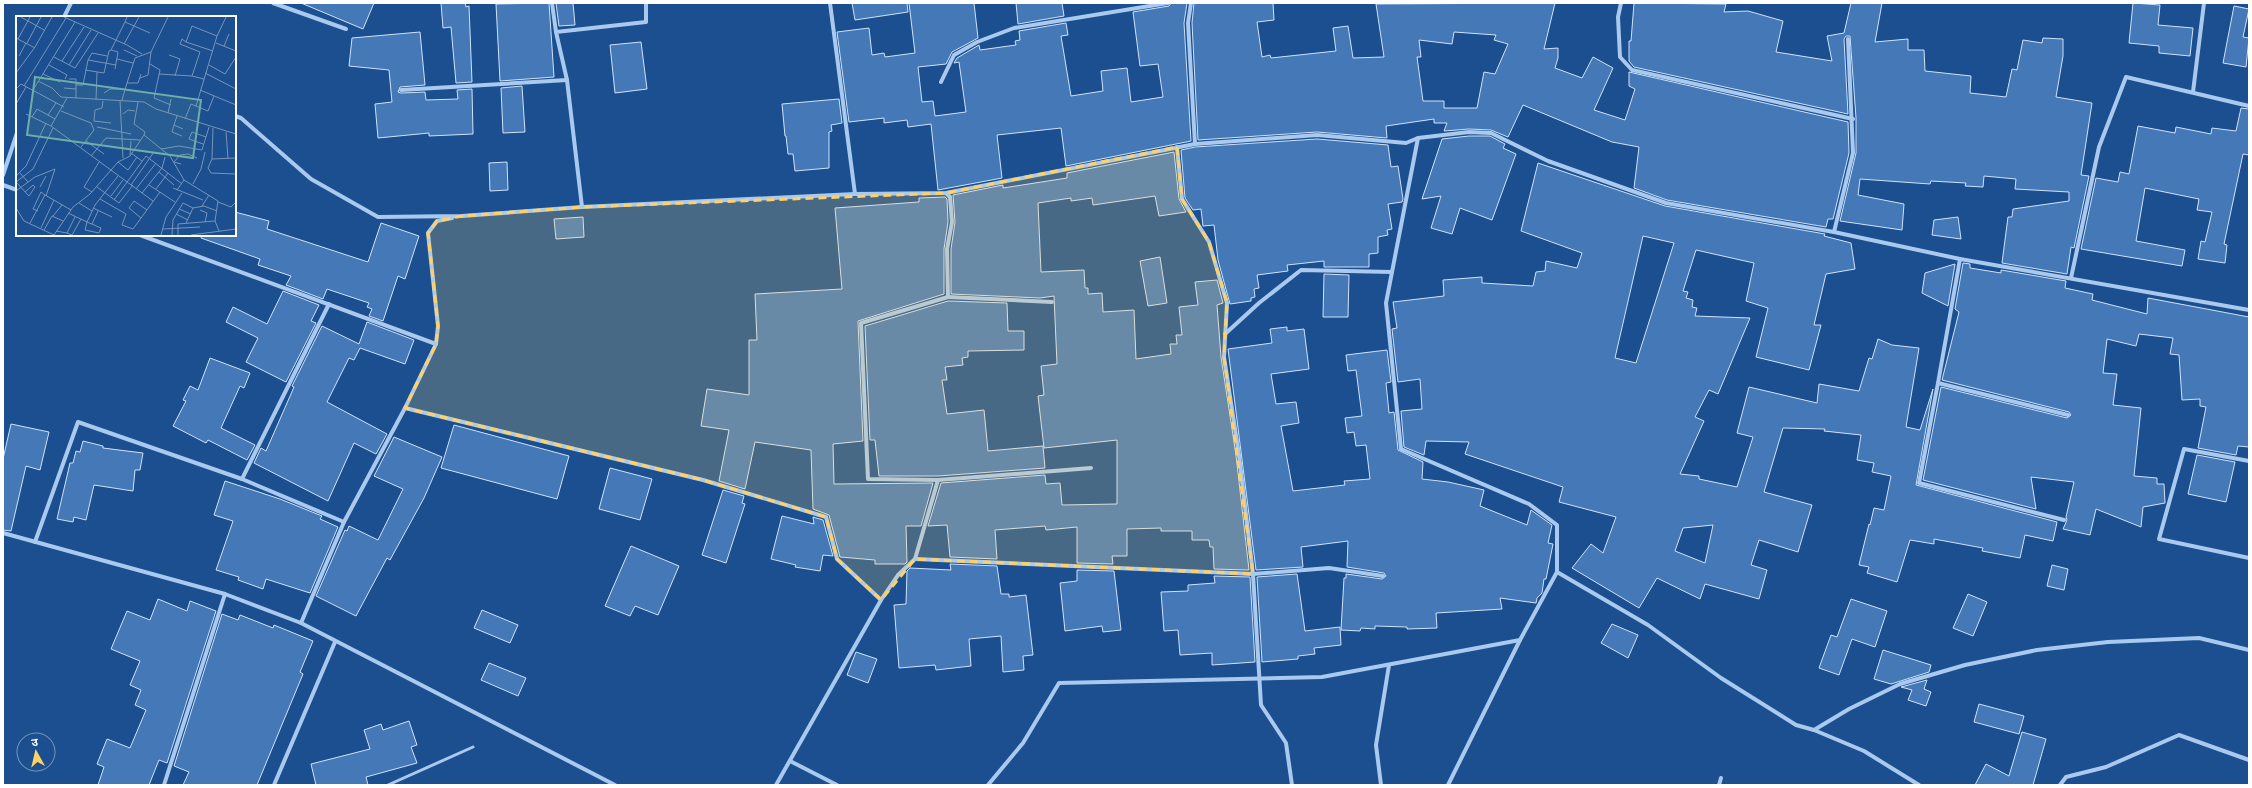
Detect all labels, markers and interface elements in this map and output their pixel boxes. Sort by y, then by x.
inset map [16,16,236,236]
north arrow [16,732,56,772]
text: उ [30,735,39,749]

